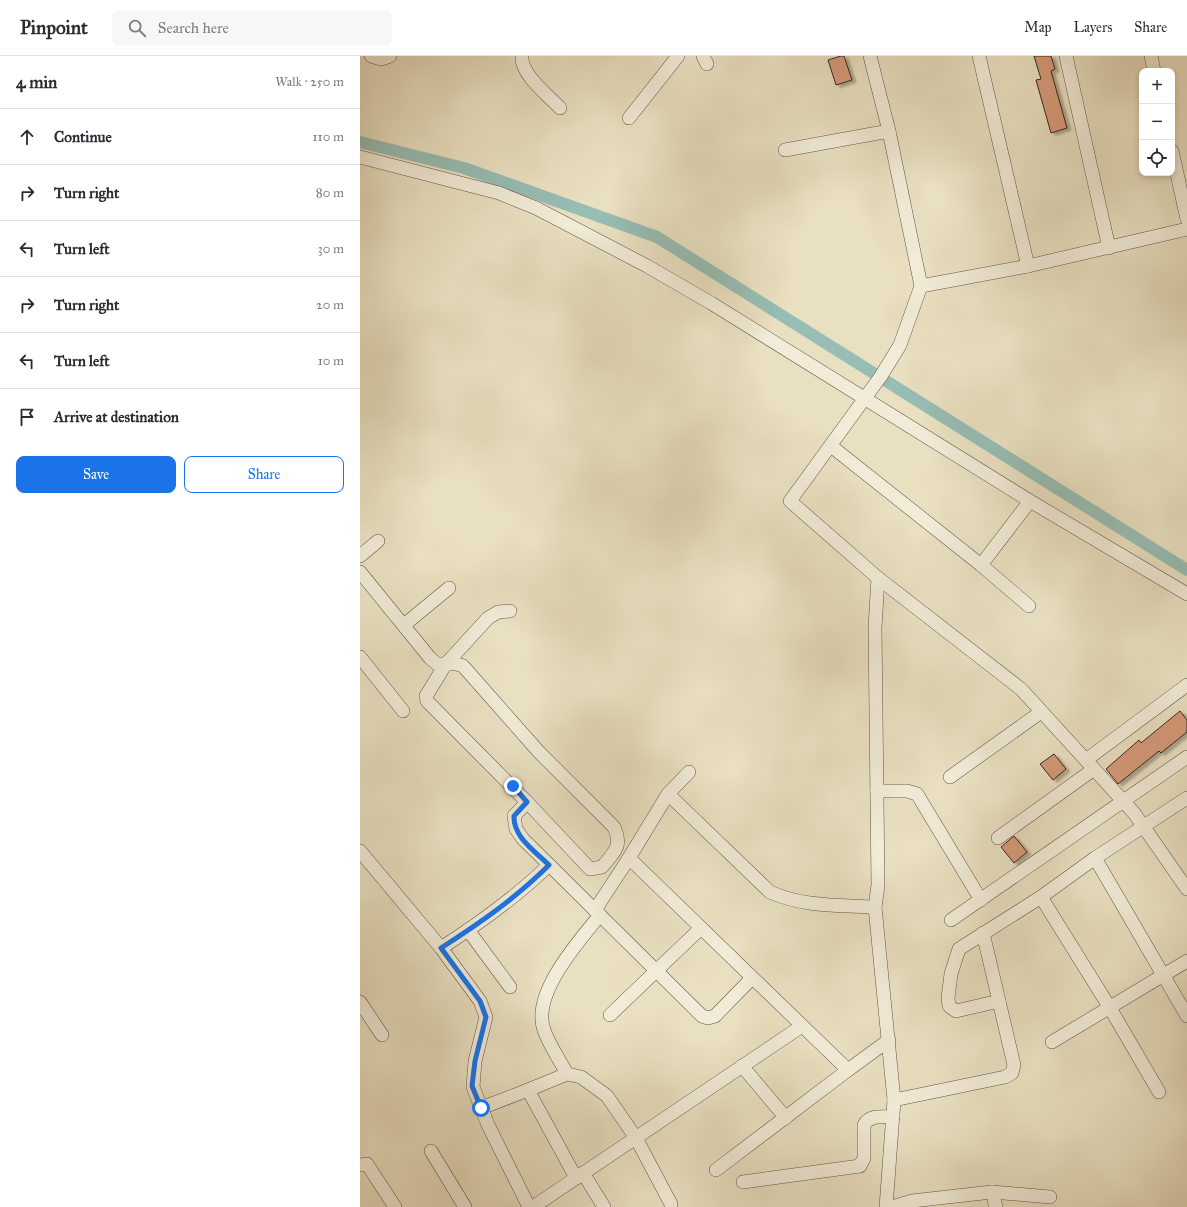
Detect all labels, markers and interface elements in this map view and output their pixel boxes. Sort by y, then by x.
search box [112,10,392,46]
text: Pinpoint [20,16,88,39]
icon: search [126,17,148,39]
text: Search here [158,19,229,37]
text: Map [1024,19,1052,36]
text: Layers [1074,19,1112,36]
text: Share [1134,19,1167,36]
map controls [1139,68,1175,176]
button: + [1139,68,1175,104]
text: 4 min [16,72,57,93]
text: Walk · 250 m [275,74,344,90]
button: − [1139,104,1175,140]
icon: ahead [16,126,38,148]
text: Continue [54,128,112,146]
text: 110 m [312,129,344,145]
button: locate [1139,140,1175,176]
icon: right [16,182,38,204]
text: Turn right [54,184,119,202]
text: 80 m [316,185,344,201]
icon: left [16,238,38,260]
text: Turn left [54,240,110,258]
text: 30 m [318,241,344,257]
icon: right [16,294,38,316]
text: Turn right [54,296,119,314]
text: 20 m [316,297,344,313]
icon: left [16,350,38,372]
text: Turn left [54,352,110,370]
text: 10 m [318,353,344,369]
icon: arrive [16,406,38,428]
text: Arrive at destination [54,408,179,426]
button: Save [16,456,176,493]
button: Share [184,456,344,493]
route end [504,777,522,795]
route start [472,1099,490,1117]

